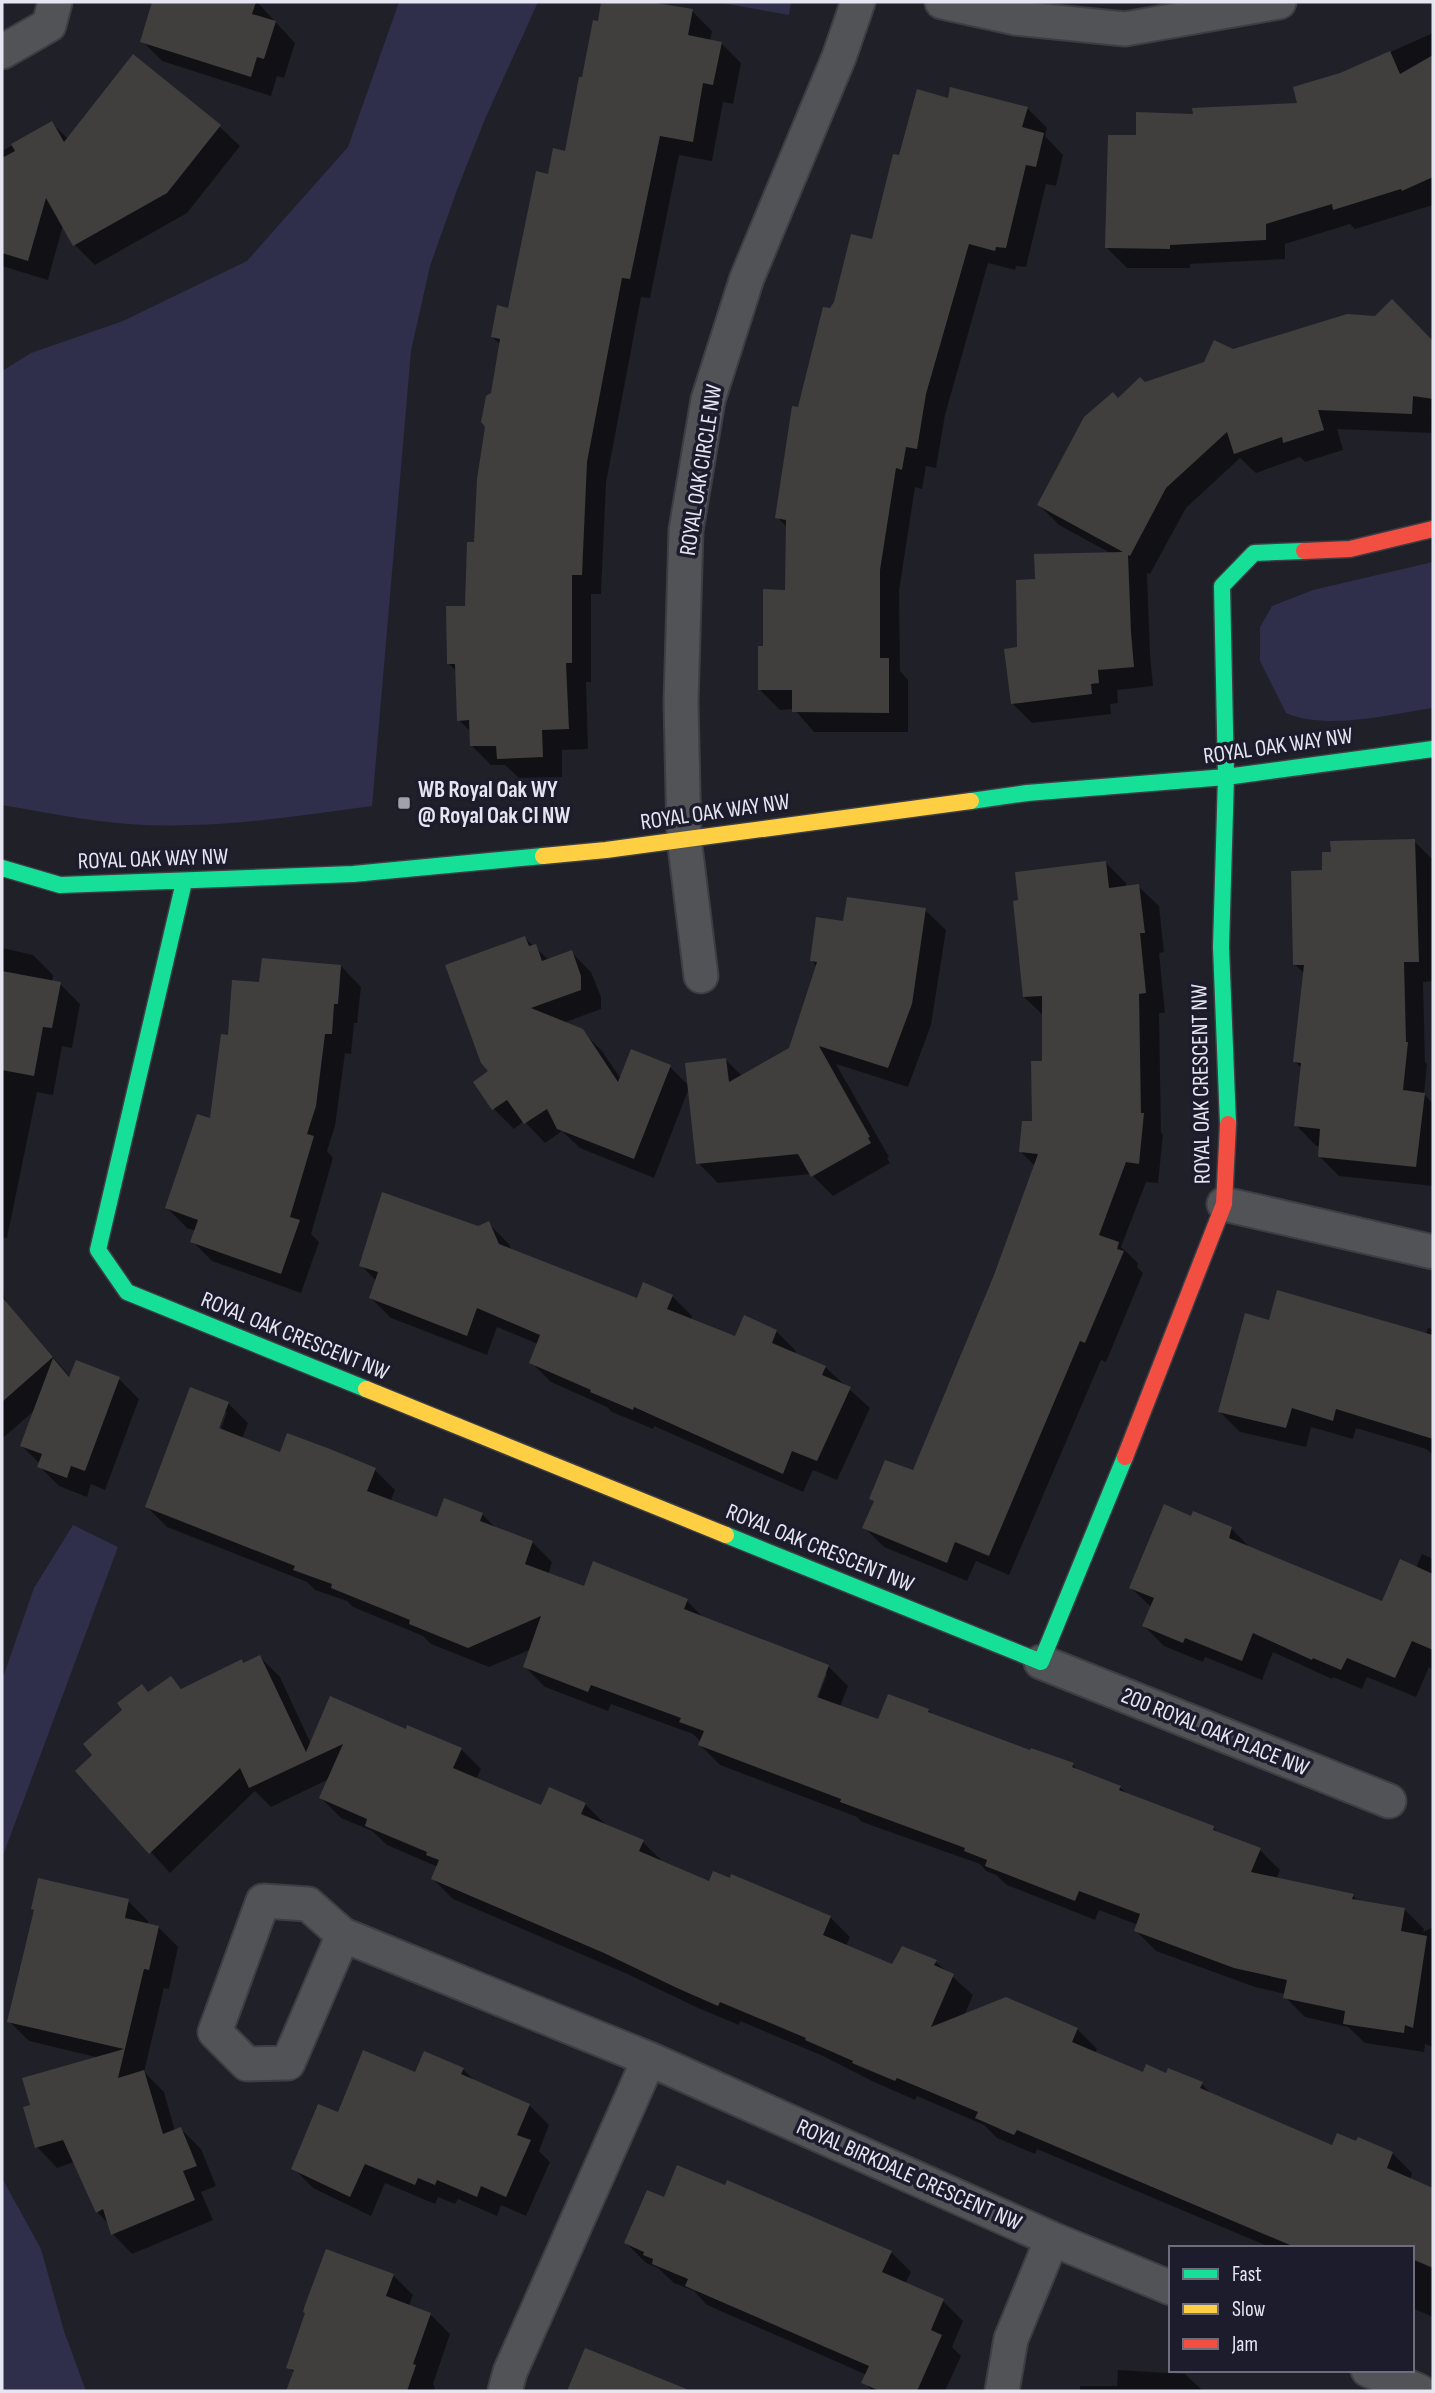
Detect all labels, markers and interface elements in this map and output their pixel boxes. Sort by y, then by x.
street label: ROYAL OAK CIRCLE NW [674,382,728,558]
street label: ROYAL OAK WAY NW [1202,722,1354,770]
place label: WB Royal Oak WY @ Royal Oak CI NW [418,776,570,830]
street label: ROYAL OAK WAY NW [639,788,791,836]
marker: WB Royal Oak WY @ Royal Oak CI NW [396,795,412,811]
street label: ROYAL OAK WAY NW [77,842,229,876]
street label: ROYAL OAK CRESCENT NW [1185,984,1217,1184]
street label: ROYAL OAK CRESCENT NW [197,1286,393,1387]
street label: ROYAL OAK CRESCENT NW [722,1498,918,1599]
street label: 200 ROYAL OAK PLACE NW [1117,1682,1313,1782]
street label: ROYAL BIRKDALE CRESCENT NW [792,2113,1026,2237]
legend [1169,2246,1414,2372]
text: Fast [1232,2262,1262,2287]
text: Slow [1232,2297,1266,2322]
text: Jam [1231,2332,1258,2357]

